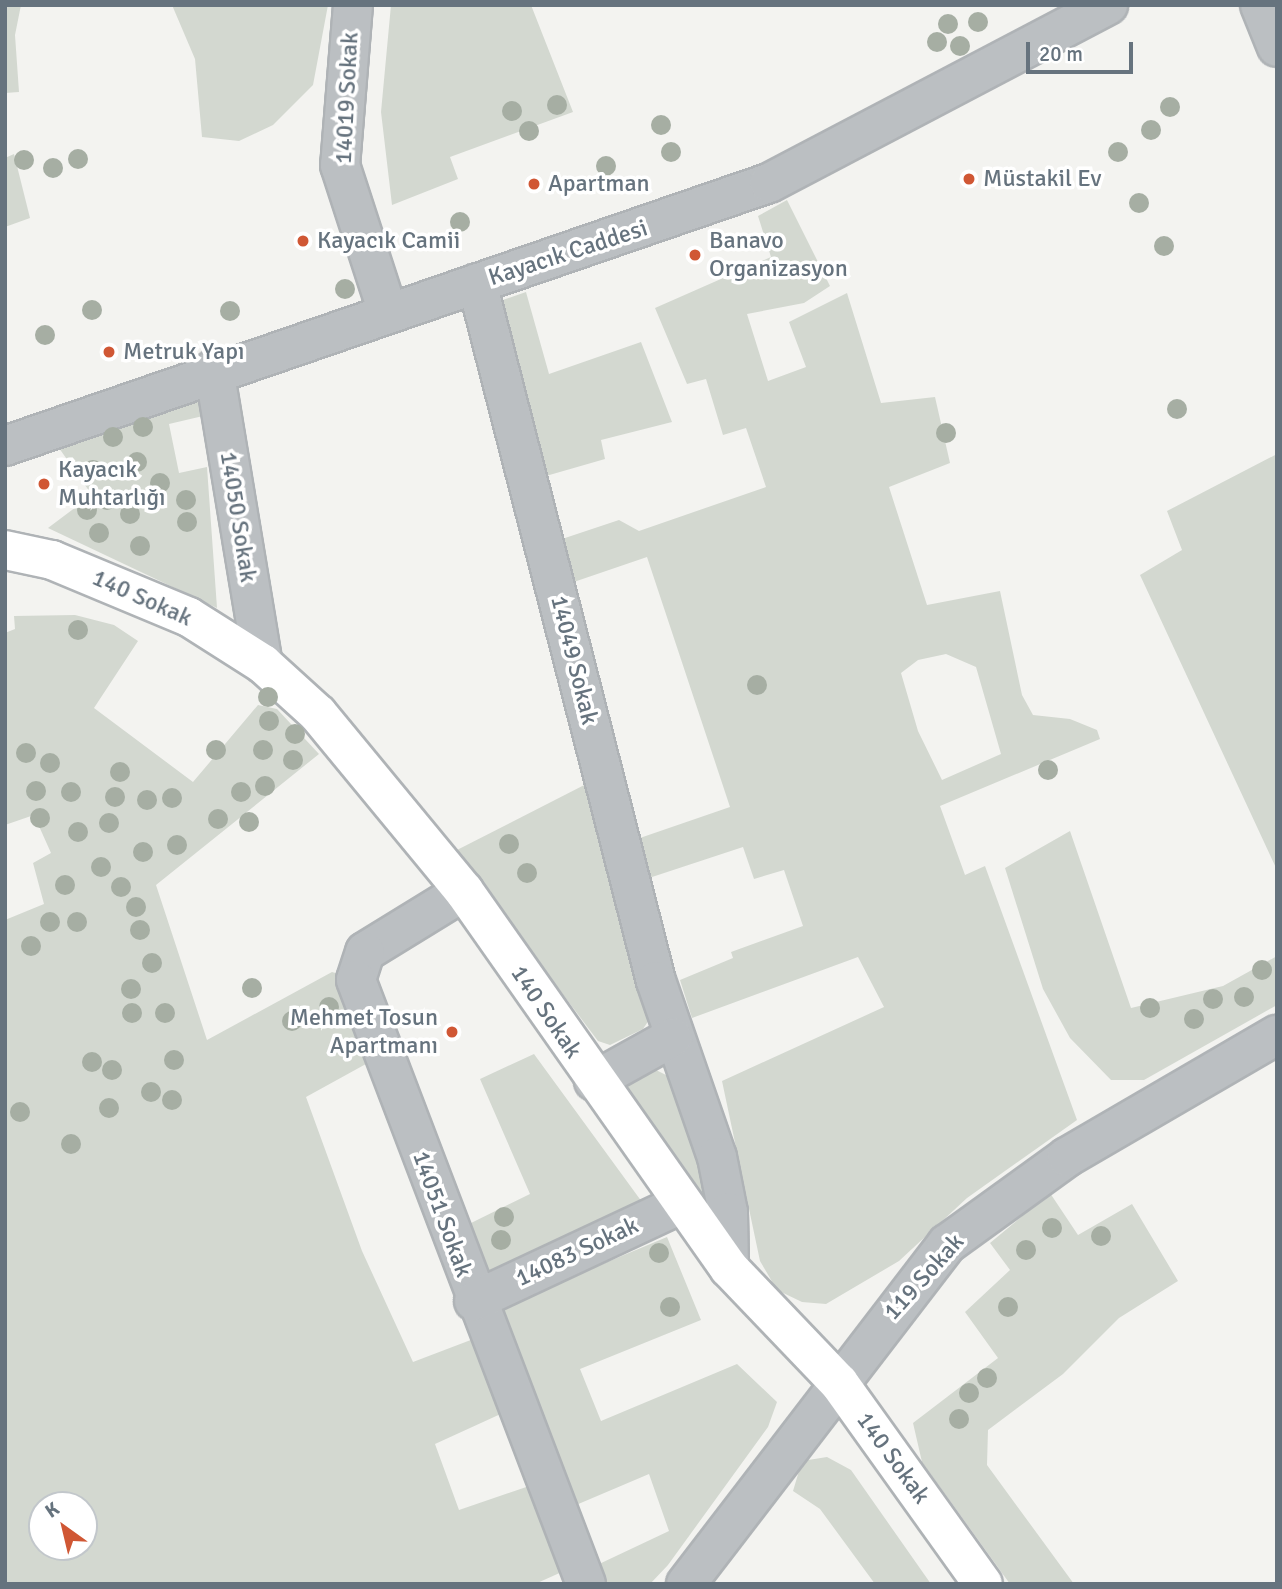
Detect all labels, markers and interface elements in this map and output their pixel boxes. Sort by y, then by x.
scale bar [1030,28,1137,72]
street label: 14019 Sokak [329,31,365,165]
text: 20 m [1039,41,1083,67]
place label: Müstakil Ev [983,165,1101,193]
place label: Apartman [548,170,650,198]
marker: Müstakil Ev [961,171,977,187]
marker: Apartman [526,176,542,192]
street label: Kayacık Caddesi [485,214,651,292]
place label: Kayacık Camii [317,227,460,255]
place label: Banavo Organizasyon [709,227,848,283]
marker: Kayacık Camii [295,233,311,249]
marker: Banavo Organizasyon [687,247,703,263]
place label: Metruk Yapı [123,338,244,366]
marker: Metruk Yapı [101,344,117,360]
street label: 14050 Sokak [213,449,263,585]
place label: Kayacık Muhtarlığı [58,456,166,512]
marker: Kayacık Muhtarlığı [36,476,52,492]
street label: 140 Sokak [88,563,196,633]
street label: 14049 Sokak [544,592,604,728]
street label: 140 Sokak [504,960,588,1064]
place label: Mehmet Tosun Apartmanı [290,1004,438,1060]
marker: Mehmet Tosun Apartmanı [444,1024,460,1040]
street label: 14051 Sokak [406,1147,478,1281]
street label: 14083 Sokak [511,1211,643,1293]
street label: 119 Sokak [878,1228,970,1326]
street label: 140 Sokak [850,1407,936,1509]
north arrow [28,1491,98,1561]
text: K [41,1497,64,1523]

